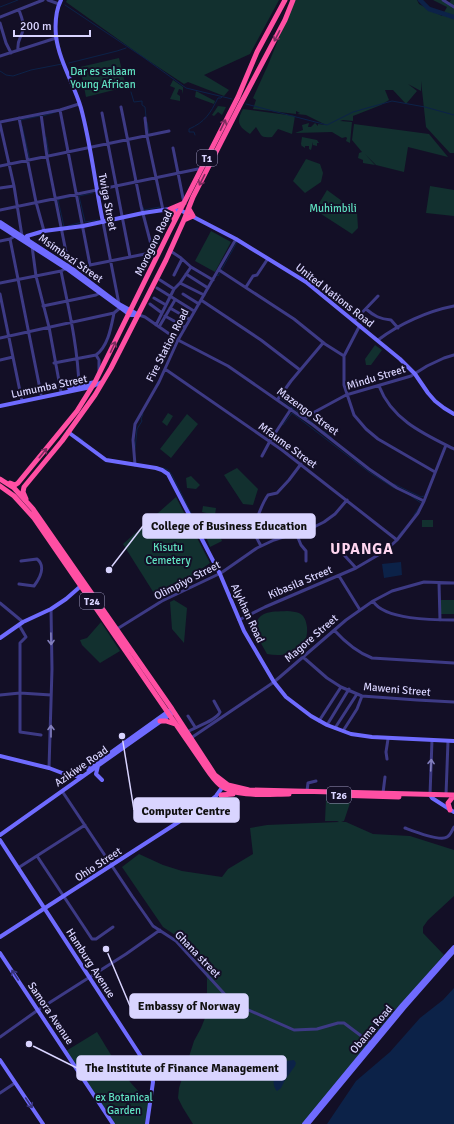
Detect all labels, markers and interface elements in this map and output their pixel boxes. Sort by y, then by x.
scale bar [14,12,90,38]
text: 200 m [20,19,52,34]
one-way arrow [273,29,280,41]
park label: Dar es salaam Young African [70,65,136,91]
one-way arrow [220,120,227,132]
road number: T1 [197,150,217,166]
street label: Twiga Street [96,172,119,232]
one-way arrow [198,173,205,185]
park label: Muhimbili [309,202,357,215]
street label: Morogoro Road [132,208,175,278]
street label: Msimbazi Street [36,231,106,286]
street label: United Nations Road [293,261,377,330]
street label: Fire Station Road [143,306,192,384]
one-way arrow [110,342,117,354]
street label: Mindu Street [345,362,407,393]
street label: Lumumba Street [10,372,89,401]
street label: Mazengo Street [274,385,341,438]
street label: Mfaume Street [256,420,320,471]
one-way arrow [39,447,48,458]
callout: College of Business Education [143,514,315,538]
text: College of Business Education [151,519,308,534]
district label: UPANGA [330,540,394,558]
park label: Kisutu Cemetery [145,541,191,567]
street label: Olimpiyo Street [152,558,223,603]
street label: Kibasila Street [266,563,334,602]
street label: Alykhan Road [228,582,267,645]
road number: T24 [80,593,104,609]
street label: Magore Street [282,612,341,665]
one-way arrow [47,632,55,645]
street label: Maweni Street [363,680,431,699]
one-way arrow [47,725,55,738]
street label: Azikiwe Road [52,743,111,790]
one-way arrow [427,759,435,772]
road number: T26 [327,787,351,803]
callout: Computer Centre [134,798,239,822]
text: Computer Centre [142,804,230,819]
street label: Ohio Street [73,844,124,884]
street label: Hamburg Avenue [63,926,118,1000]
street label: Ghana street [172,928,223,981]
one-way arrow [10,969,18,981]
street label: Samora Avenue [25,980,76,1047]
callout: Embassy of Norway [130,994,248,1018]
text: Embassy of Norway [138,999,240,1014]
street label: Obama Road [347,1002,395,1056]
callout: The Institute of Finance Management [77,1056,286,1080]
text: The Institute of Finance Management [85,1061,279,1076]
park label: ex Botanical Garden [95,1091,153,1117]
one-way arrow [25,1098,33,1109]

